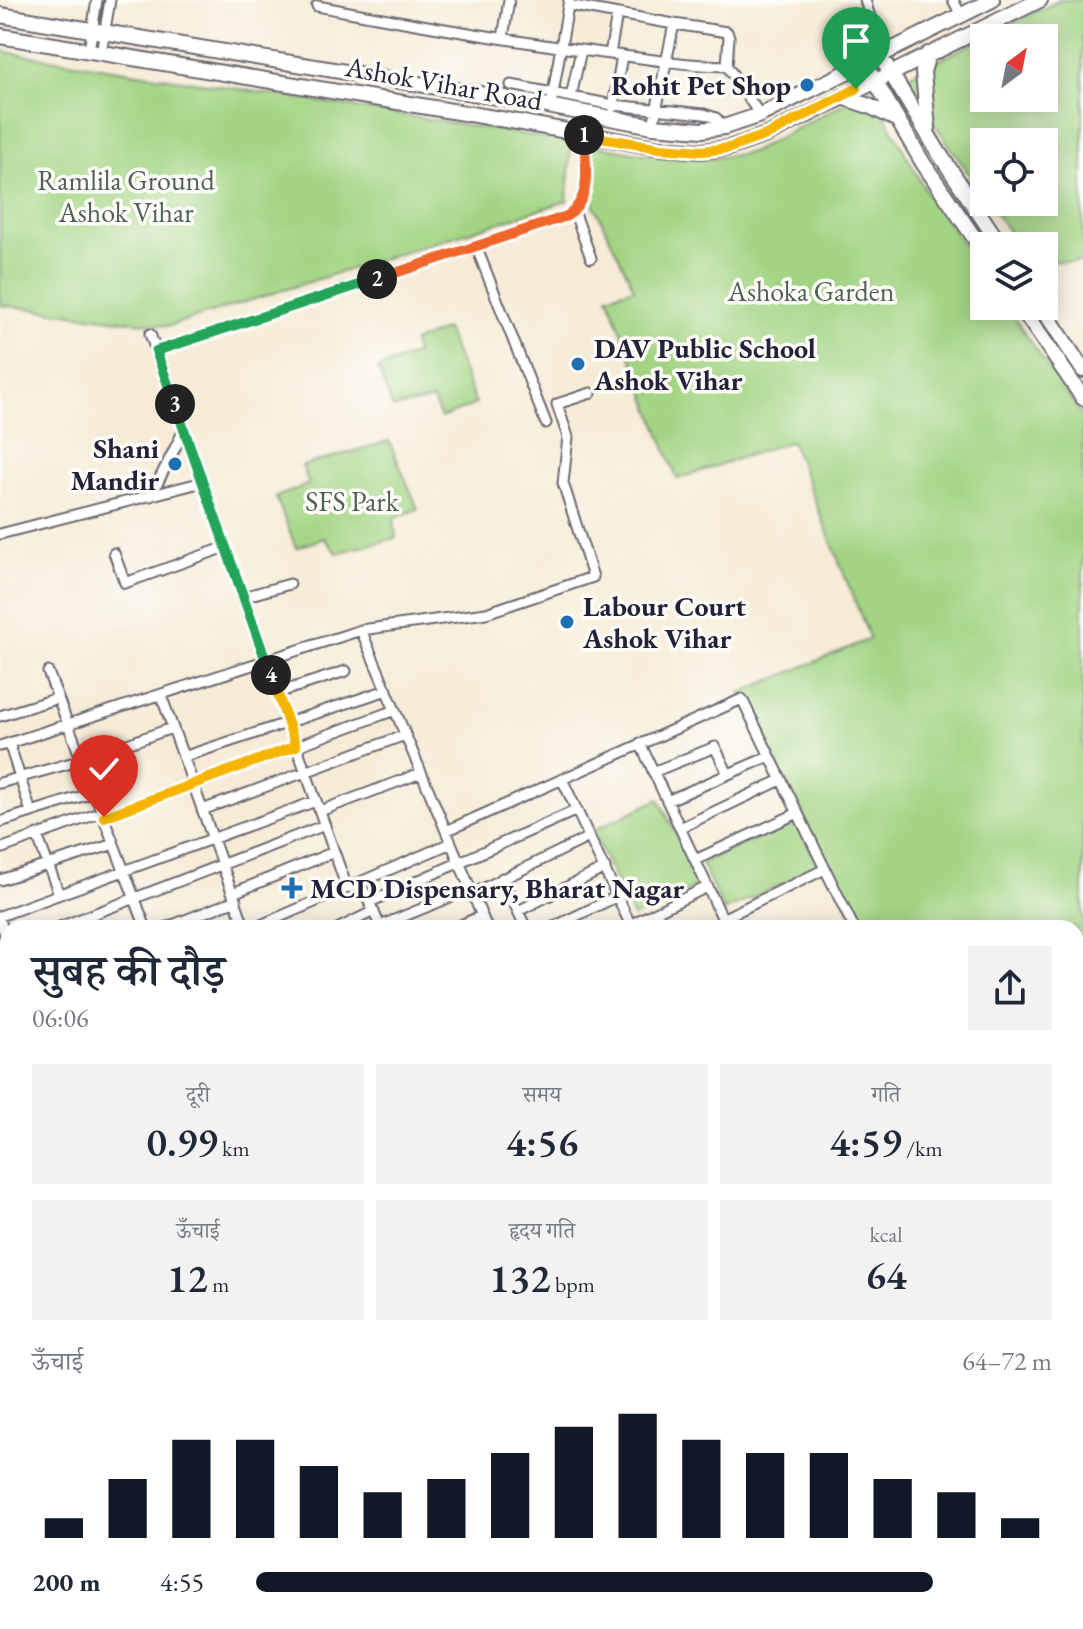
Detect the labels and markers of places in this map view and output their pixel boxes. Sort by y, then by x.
pin [822,7,890,89]
place label: Rohit Pet Shop [611,67,791,103]
marker: Rohit Pet Shop [798,76,816,94]
pin: 1 [564,115,604,155]
pin: 2 [357,259,397,299]
place label: DAV Public School Ashok Vihar [593,330,816,398]
marker: DAV Public School Ashok Vihar [569,355,587,373]
pin: 3 [155,384,195,424]
place label: Shani Mandir [70,430,159,498]
marker: Shani Mandir [166,455,184,473]
place label: Labour Court Ashok Vihar [582,588,747,656]
marker: Labour Court Ashok Vihar [558,613,576,631]
pin: 4 [251,655,291,695]
pin [70,735,138,817]
place label: MCD Dispensary, Bharat Nagar [310,870,685,906]
marker: MCD Dispensary, Bharat Nagar [281,877,303,899]

